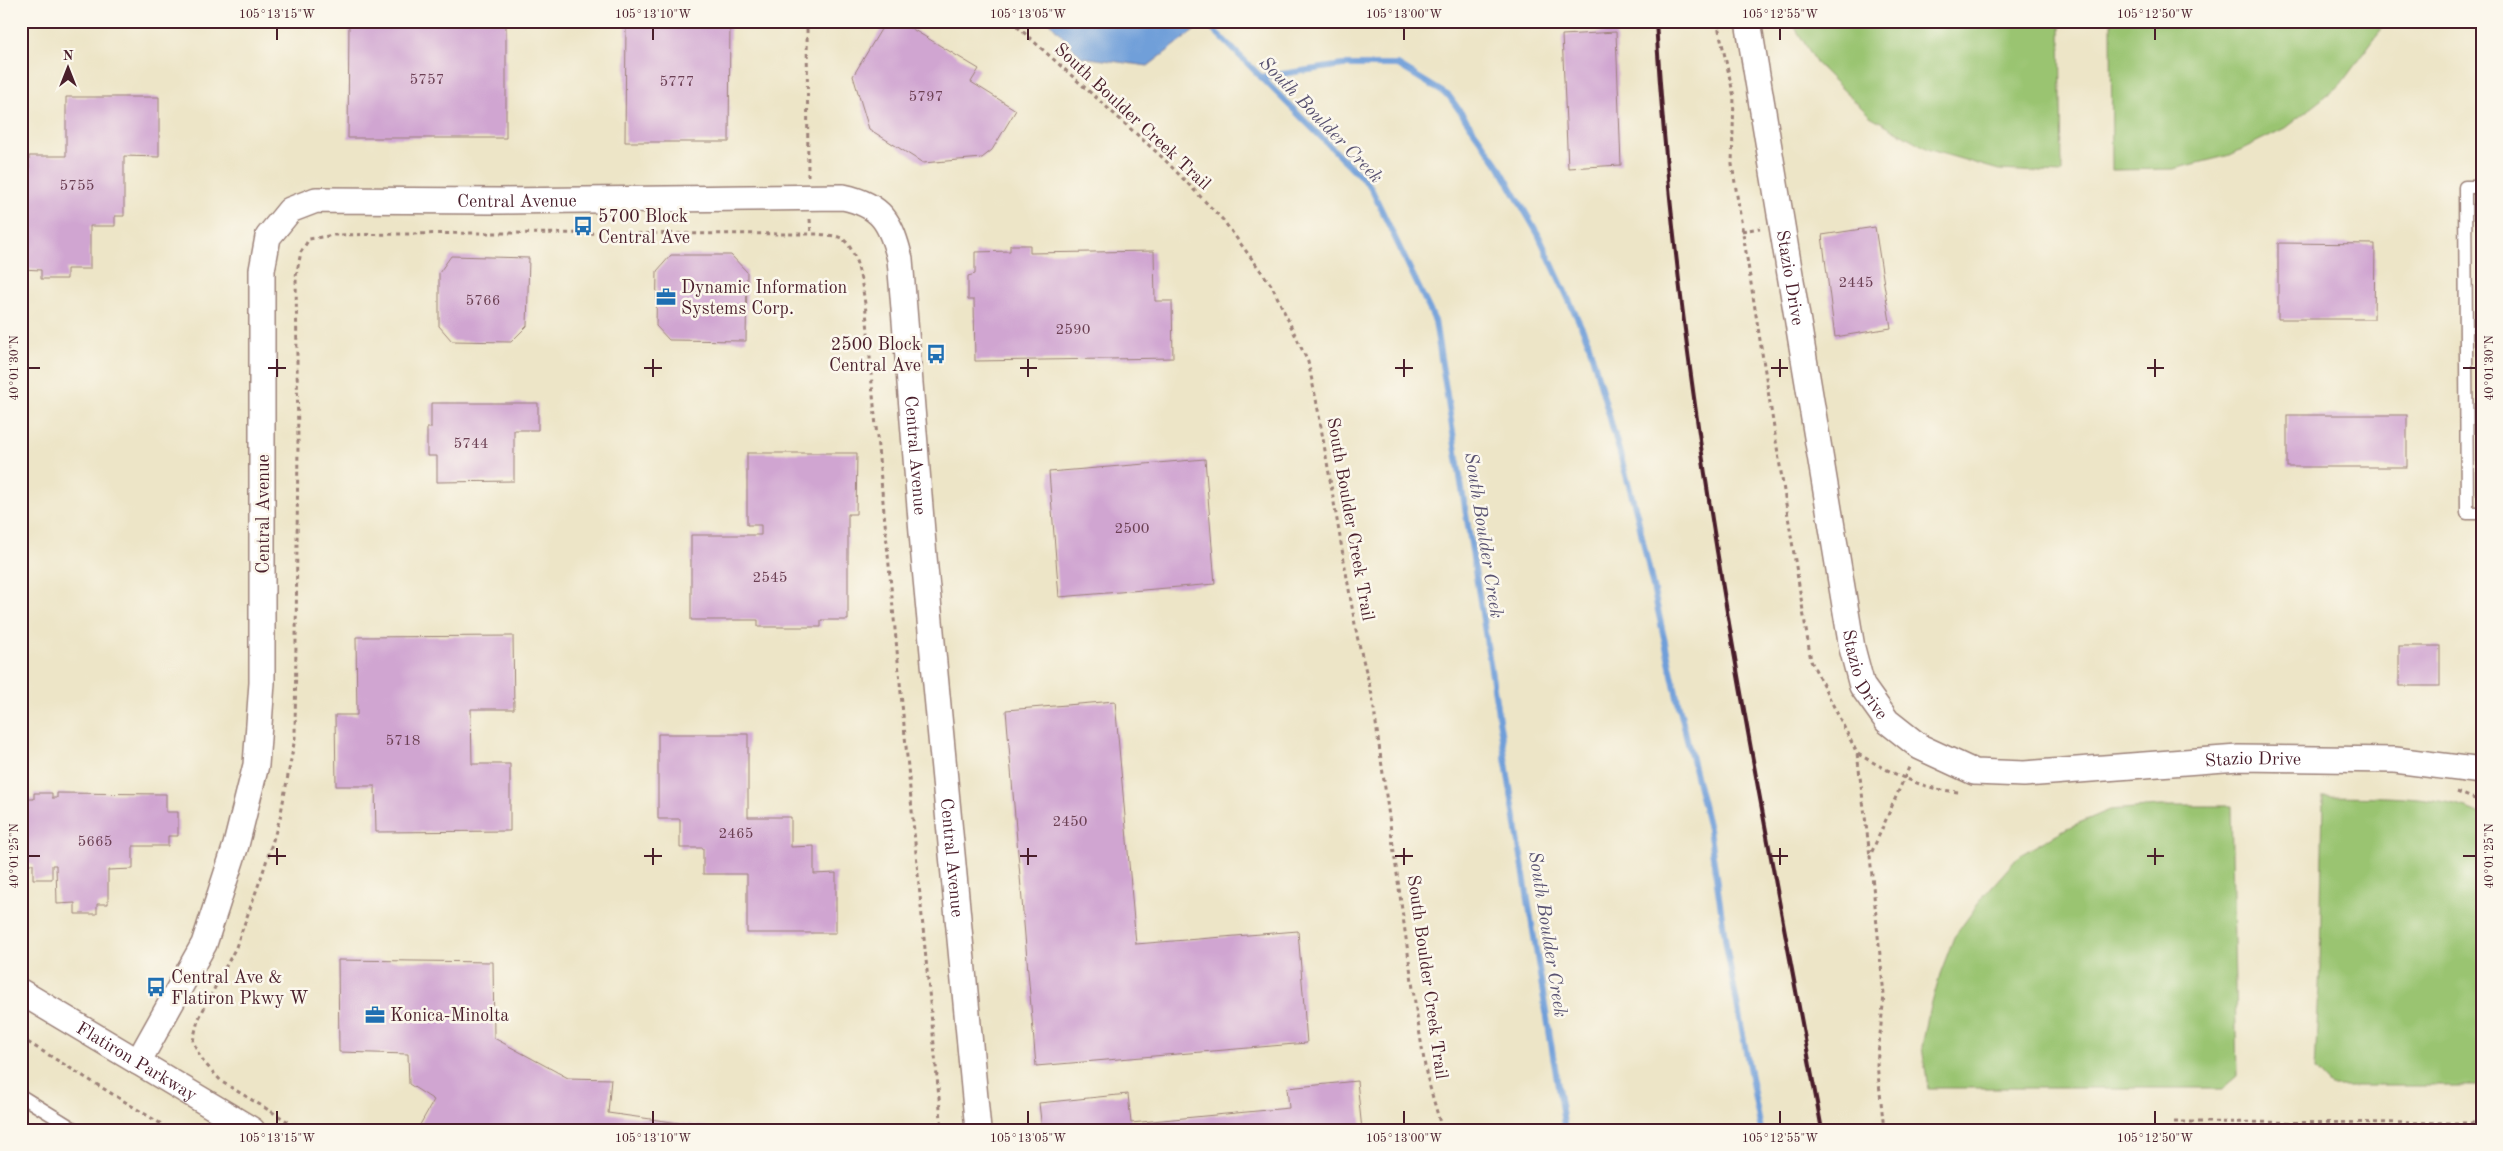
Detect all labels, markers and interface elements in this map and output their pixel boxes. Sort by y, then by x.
text: 105°13'15"W [239,8,315,21]
text: 105°13'10"W [615,8,691,21]
text: 105°13'05"W [990,8,1066,21]
text: 105°13'00"W [1366,8,1442,21]
text: 105°12'55"W [1742,8,1818,21]
text: 105°12'50"W [2117,8,2193,21]
street label: South Boulder Creek Trail [1051,40,1214,194]
north arrow [42,42,92,92]
text: N [63,49,74,63]
water label: South Boulder Creek [1255,54,1385,188]
house number: 5757 [410,73,444,88]
house number: 5777 [660,75,694,90]
house number: 5797 [909,90,943,105]
house number: 5755 [60,179,94,194]
street label: Central Avenue [457,192,577,211]
place label: 5700 Block Central Ave [598,208,690,247]
bus stop icon: 5700 Block Central Ave [572,215,594,237]
street label: Stazio Drive [1773,229,1806,327]
house number: 2445 [1839,276,1873,291]
place label: Dynamic Information Systems Corp. [681,279,848,318]
office icon: Dynamic Information Systems Corp. [655,286,677,308]
house number: 5766 [466,294,500,309]
house number: 2590 [1056,323,1090,338]
text: 40°01'30"N [9,335,21,401]
text: 40°01'30"N [2484,335,2496,401]
place label: 2500 Block Central Ave [829,336,921,375]
bus stop icon: 2500 Block Central Ave [925,343,947,365]
street label: Central Avenue [901,395,929,516]
street label: South Boulder Creek Trail [1323,416,1377,622]
house number: 5744 [454,437,488,452]
water label: South Boulder Creek [1460,451,1505,620]
street label: Central Avenue [255,454,273,574]
house number: 2500 [1115,522,1149,537]
house number: 2545 [753,571,787,586]
street label: Stazio Drive [1839,628,1891,723]
house number: 5718 [386,734,420,749]
street label: Stazio Drive [2204,750,2301,770]
street label: Central Avenue [937,797,966,918]
house number: 2450 [1053,815,1087,830]
text: 40°01'25"N [8,823,21,889]
text: 40°01'25"N [2483,823,2496,889]
house number: 2465 [719,827,753,842]
house number: 5665 [78,835,112,850]
water label: South Boulder Creek [1524,850,1569,1019]
street label: South Boulder Creek Trail [1404,874,1450,1081]
place label: Central Ave & Flatiron Pkwy W [171,969,309,1008]
bus stop icon: Central Ave & Flatiron Pkwy W [145,976,167,998]
office icon: Konica-Minolta [364,1004,386,1026]
place label: Konica-Minolta [390,1007,509,1025]
street label: Flatiron Parkway [73,1019,200,1105]
text: 105°13'15"W [239,1132,315,1145]
text: 105°13'10"W [615,1132,691,1145]
text: 105°13'05"W [990,1132,1066,1145]
text: 105°13'00"W [1366,1132,1442,1145]
text: 105°12'55"W [1742,1132,1818,1145]
text: 105°12'50"W [2117,1132,2193,1145]

